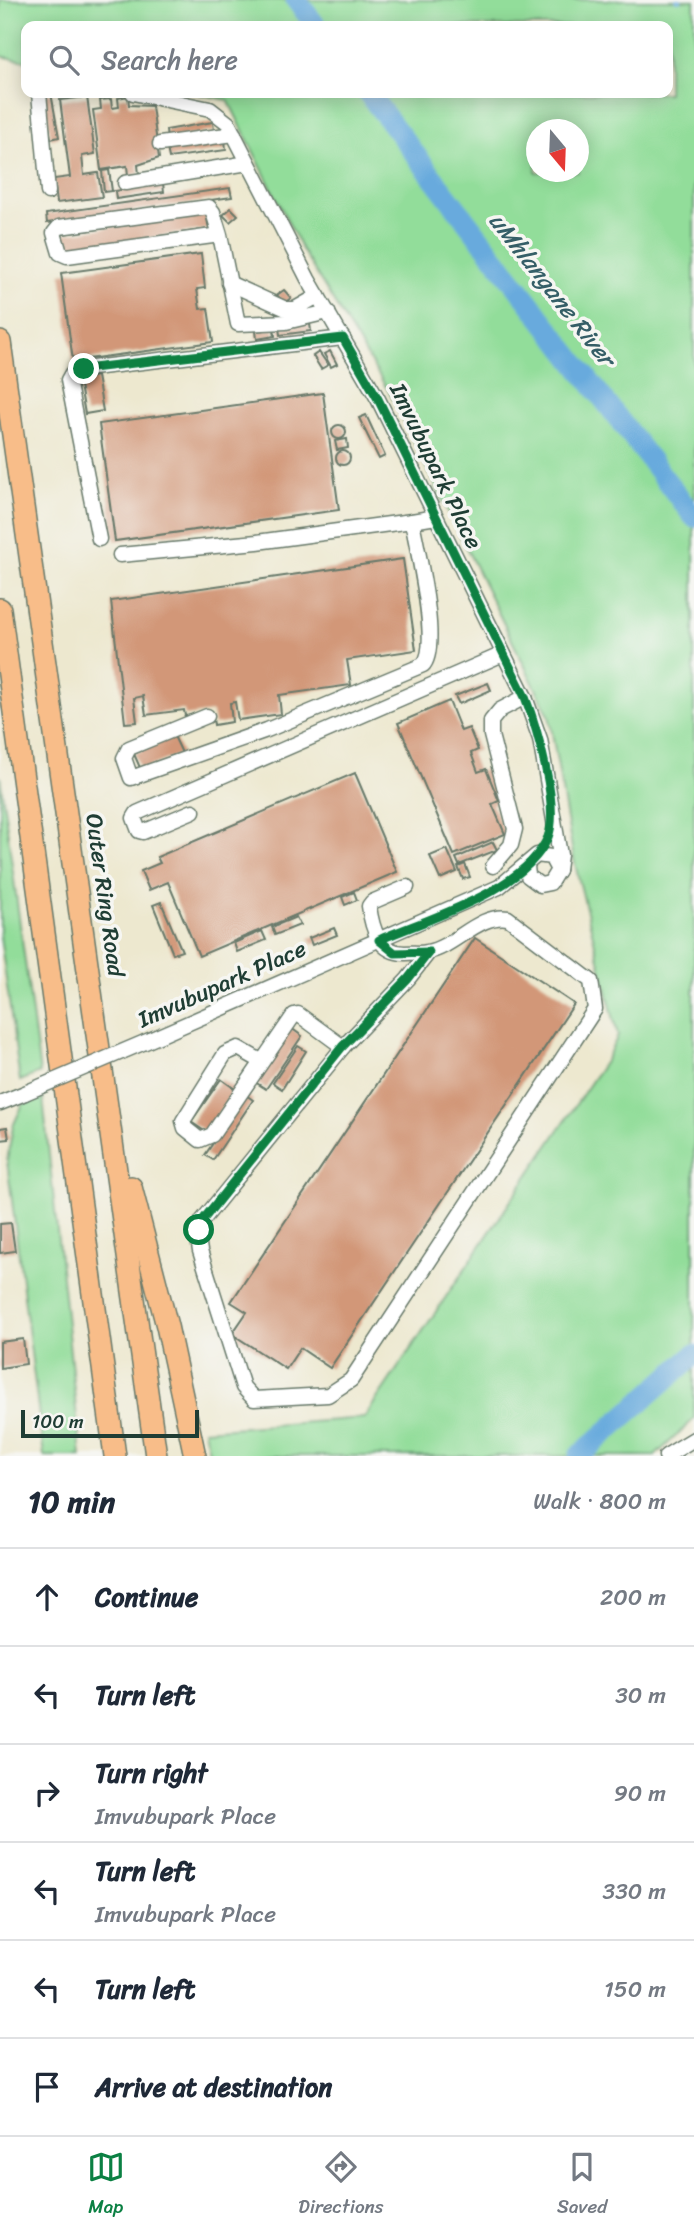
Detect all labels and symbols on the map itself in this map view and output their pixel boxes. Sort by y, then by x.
north arrow [526,119,589,182]
water label: uMhlangane River [478,203,628,379]
route end [68,353,99,384]
street label: Imvubupark Place [377,375,494,557]
street label: Outer Ring Road [73,811,137,981]
street label: Imvubupark Place [130,928,313,1040]
route start [183,1214,214,1245]
scale bar [21,1407,200,1439]

